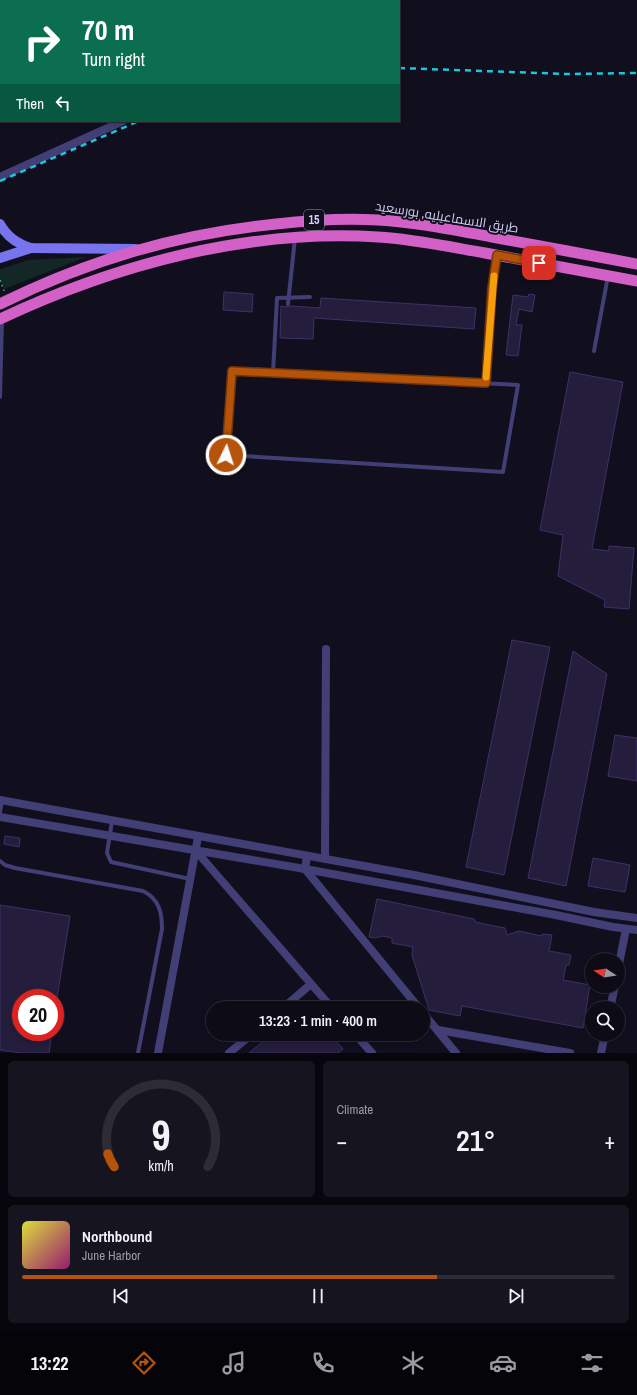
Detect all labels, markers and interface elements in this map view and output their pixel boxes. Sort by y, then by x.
text: 70 m [82,11,134,49]
icon: right [16,16,68,68]
text: Turn right [82,47,145,72]
icon: left [52,92,74,114]
text: Then [16,93,44,114]
street label: طريق الاسماعيليه, بورسعيد [374,197,520,237]
road number: 15 [304,210,324,230]
pin [522,246,556,280]
icon: arrive [528,252,550,274]
position arrow [205,434,247,476]
north arrow [585,953,625,993]
map controls [585,953,625,1041]
speed limit sign: 20 [12,989,64,1041]
button: search [585,1001,625,1041]
text: 13:23 · 1 min · 400 m [259,1010,377,1031]
text: Climate [337,1101,373,1118]
text: 9 [152,1107,171,1163]
text: 21° [456,1120,495,1160]
text: − [337,1126,347,1156]
text: + [604,1126,615,1156]
text: km/h [149,1156,174,1175]
text: Northbound [82,1226,152,1247]
text: June Harbor [82,1247,141,1264]
icon: previous [110,1285,132,1307]
icon: pause [307,1285,329,1307]
icon: next [505,1285,527,1307]
icon: directions [130,1349,158,1377]
icon: music [220,1349,248,1377]
icon: phone [309,1349,337,1377]
icon: climate [399,1349,427,1377]
icon: car [489,1349,517,1377]
icon: filters [578,1349,606,1377]
text: 13:22 [31,1351,69,1376]

